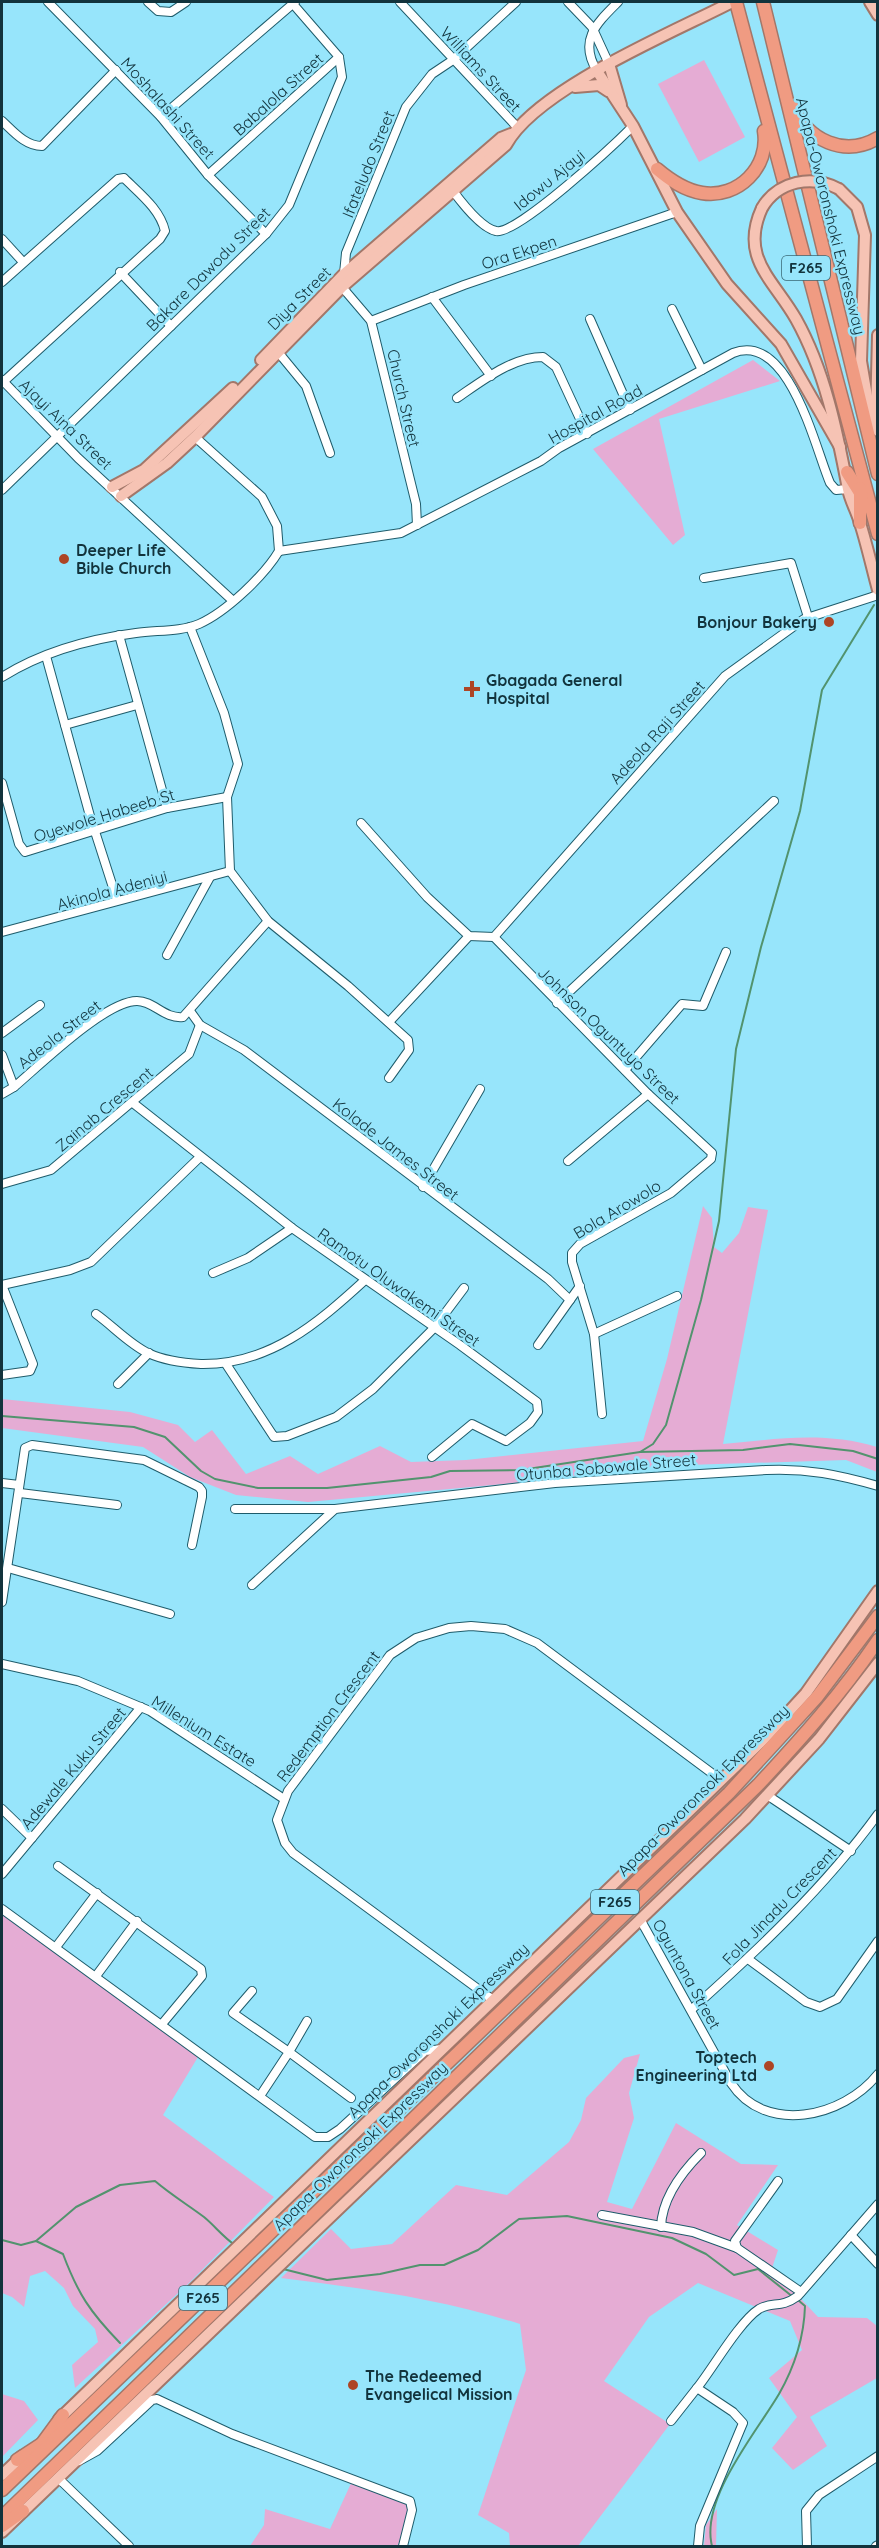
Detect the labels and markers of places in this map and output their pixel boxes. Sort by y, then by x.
place label: Deeper Life Bible Church [76,540,171,578]
marker: Deeper Life Bible Church [57,552,71,566]
place label: Bonjour Bakery [697,612,817,632]
marker: Bonjour Bakery [822,615,836,629]
place label: Gbagada General Hospital [486,670,623,708]
marker: Gbagada General Hospital [463,680,481,698]
place label: Toptech Engineering Ltd [636,2047,757,2085]
marker: Toptech Engineering Ltd [762,2059,776,2073]
place label: The Redeemed Evangelical Mission [365,2366,513,2404]
marker: The Redeemed Evangelical Mission [346,2378,360,2392]

